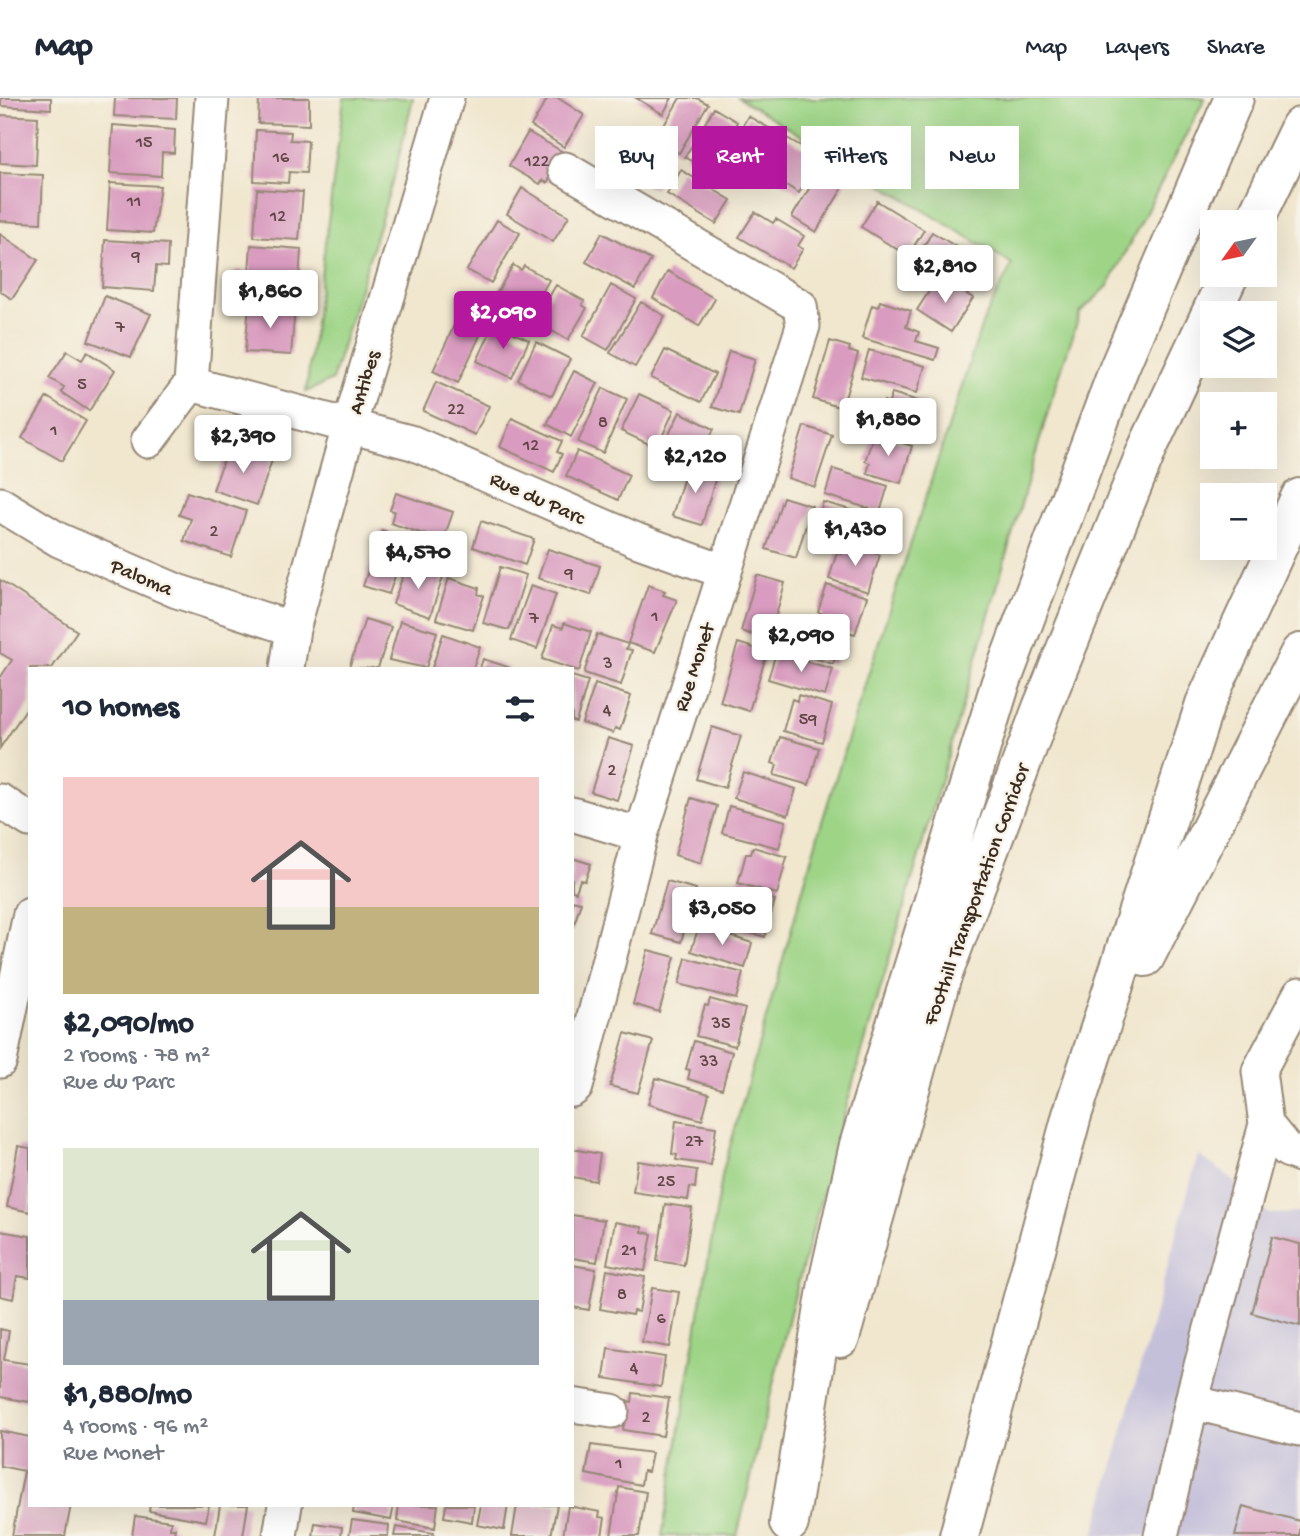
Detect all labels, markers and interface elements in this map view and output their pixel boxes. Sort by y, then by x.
text: Map [35,29,92,67]
text: Map [1025,34,1067,63]
text: Layers [1105,34,1169,63]
text: Share [1207,34,1265,63]
chip: Buy [595,126,678,189]
chip: Rent [692,126,787,189]
chip: Filters [801,126,911,189]
chip: New [925,126,1019,189]
house number: 15 [135,133,152,154]
house number: 16 [272,148,290,169]
house number: 122 [524,152,550,173]
house number: 11 [126,192,141,213]
house number: 12 [269,207,286,228]
north arrow [1200,210,1278,287]
map controls [1200,210,1277,560]
pin: $2,810 [888,246,1002,305]
house number: 9 [130,247,141,268]
text: $2,810 [913,254,977,281]
pin: $1,860 [213,271,327,330]
text: $1,860 [238,279,302,306]
pin: $2,090 [446,292,560,351]
text: $2,090 [470,300,536,327]
button: layers [1200,301,1277,378]
house number: 7 [114,318,125,339]
street label: Antibes [345,347,388,418]
house number: 5 [77,375,87,396]
button: + [1200,392,1277,469]
pin: $1,880 [831,398,945,458]
house number: 22 [447,400,465,421]
text: $1,880 [855,407,921,434]
house number: 8 [598,413,608,434]
pin: $2,390 [186,416,300,475]
house number: 1 [49,421,58,442]
text: $2,390 [210,424,276,451]
house number: 12 [522,436,539,457]
pin: $2,120 [638,436,752,495]
text: $2,120 [664,444,726,471]
street label: Rue du Parc [485,468,589,533]
button: − [1200,483,1277,560]
pin: $1,430 [798,508,912,568]
text: $1,430 [824,517,886,544]
house number: 2 [210,522,219,543]
pin: $4,570 [361,532,475,591]
text: $4,570 [385,540,451,567]
street label: Paloma [105,555,177,604]
house number: 9 [563,564,574,585]
house number: 1 [650,607,659,628]
house number: 7 [528,609,539,630]
pin: $2,090 [744,614,858,674]
street label: Rue Monet [670,618,723,715]
text: $2,090 [768,623,834,650]
house number: 3 [602,654,613,675]
icon: filters [501,690,539,728]
text: 10 homes [63,692,179,727]
house number: 4 [603,701,612,722]
house number: 59 [799,710,817,731]
street label: Foothill Transportation Corridor [919,760,1038,1030]
house number: 2 [608,761,617,782]
icon: home [238,822,364,948]
pin: $3,050 [665,888,779,947]
text: $3,050 [688,896,756,923]
text: $2,090/mo [63,1008,194,1043]
house number: 35 [711,1014,730,1035]
text: 2 rooms · 78 m² [63,1043,210,1070]
house number: 33 [699,1052,718,1073]
text: Rue du Parc [63,1070,174,1097]
house number: 27 [685,1132,704,1153]
house number: 25 [657,1172,675,1193]
icon: home [238,1193,364,1319]
house number: 21 [621,1241,637,1262]
house number: 8 [617,1285,627,1306]
house number: 6 [656,1309,666,1330]
house number: 4 [630,1359,639,1380]
text: $1,880/mo [63,1379,192,1414]
house number: 2 [642,1408,651,1429]
text: 4 rooms · 96 m² [63,1414,208,1441]
text: Rue Monet [63,1441,163,1468]
house number: 1 [614,1454,623,1475]

